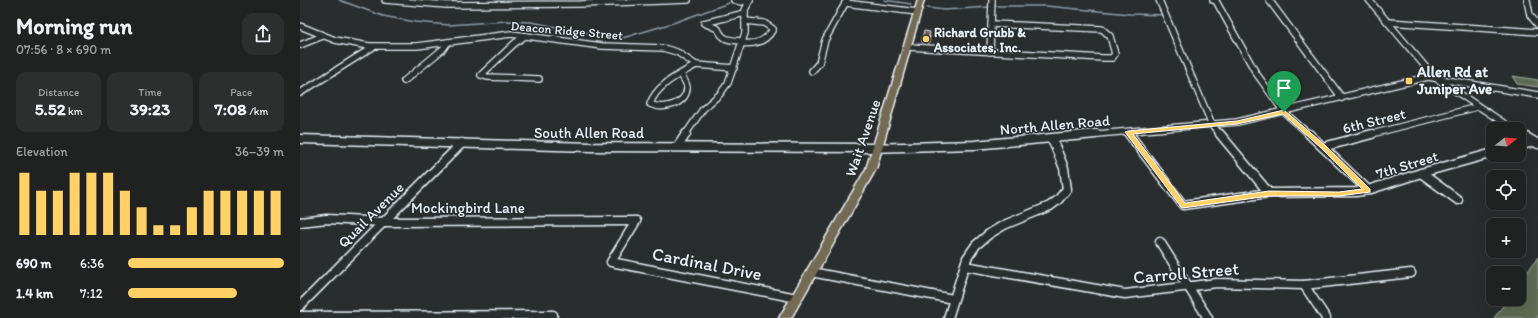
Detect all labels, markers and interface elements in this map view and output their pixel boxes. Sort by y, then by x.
text: Morning run [16,13,132,40]
button: share [242,13,284,55]
street label: Deacon Ridge Street [510,18,624,43]
place label: Richard Grubb & Associates, Inc. [933,25,1026,55]
marker: Richard Grubb & Associates, Inc. [921,34,931,44]
text: 07:56 · 8 × 690 m [16,42,111,57]
place label: Allen Rd at Juniper Ave [1416,63,1492,99]
pin [1267,71,1301,112]
marker: Allen Rd at Juniper Ave [1404,76,1414,86]
icon: arrive [1273,77,1295,99]
text: Distance [38,86,79,99]
text: Time [138,86,162,99]
text: Pace [230,86,252,99]
street label: Wait Avenue [841,97,885,179]
text: 5.52 [35,99,66,119]
text: 39:23 [130,99,170,119]
text: 7:08 [214,99,247,119]
street label: 6th Street [1341,104,1408,138]
text: km [66,105,83,118]
text: /km [247,105,268,118]
street label: North Allen Road [999,111,1112,139]
north arrow [1486,122,1526,162]
map controls [1486,122,1526,306]
street label: South Allen Road [534,124,644,142]
text: Elevation [16,144,68,159]
text: 36–39 m [235,144,284,159]
street label: 7th Street [1374,147,1441,183]
button: locate [1486,170,1526,210]
street label: Quail Avenue [334,178,408,252]
street label: Mockingbird Lane [411,199,525,217]
button: + [1486,218,1526,258]
street label: Cardinal Drive [650,243,764,285]
text: 690 m [16,256,52,271]
text: 6:36 [80,256,104,271]
street label: Carroll Street [1132,257,1240,289]
button: − [1486,266,1526,306]
text: 1.4 km [16,286,53,301]
text: 7:12 [80,286,103,301]

